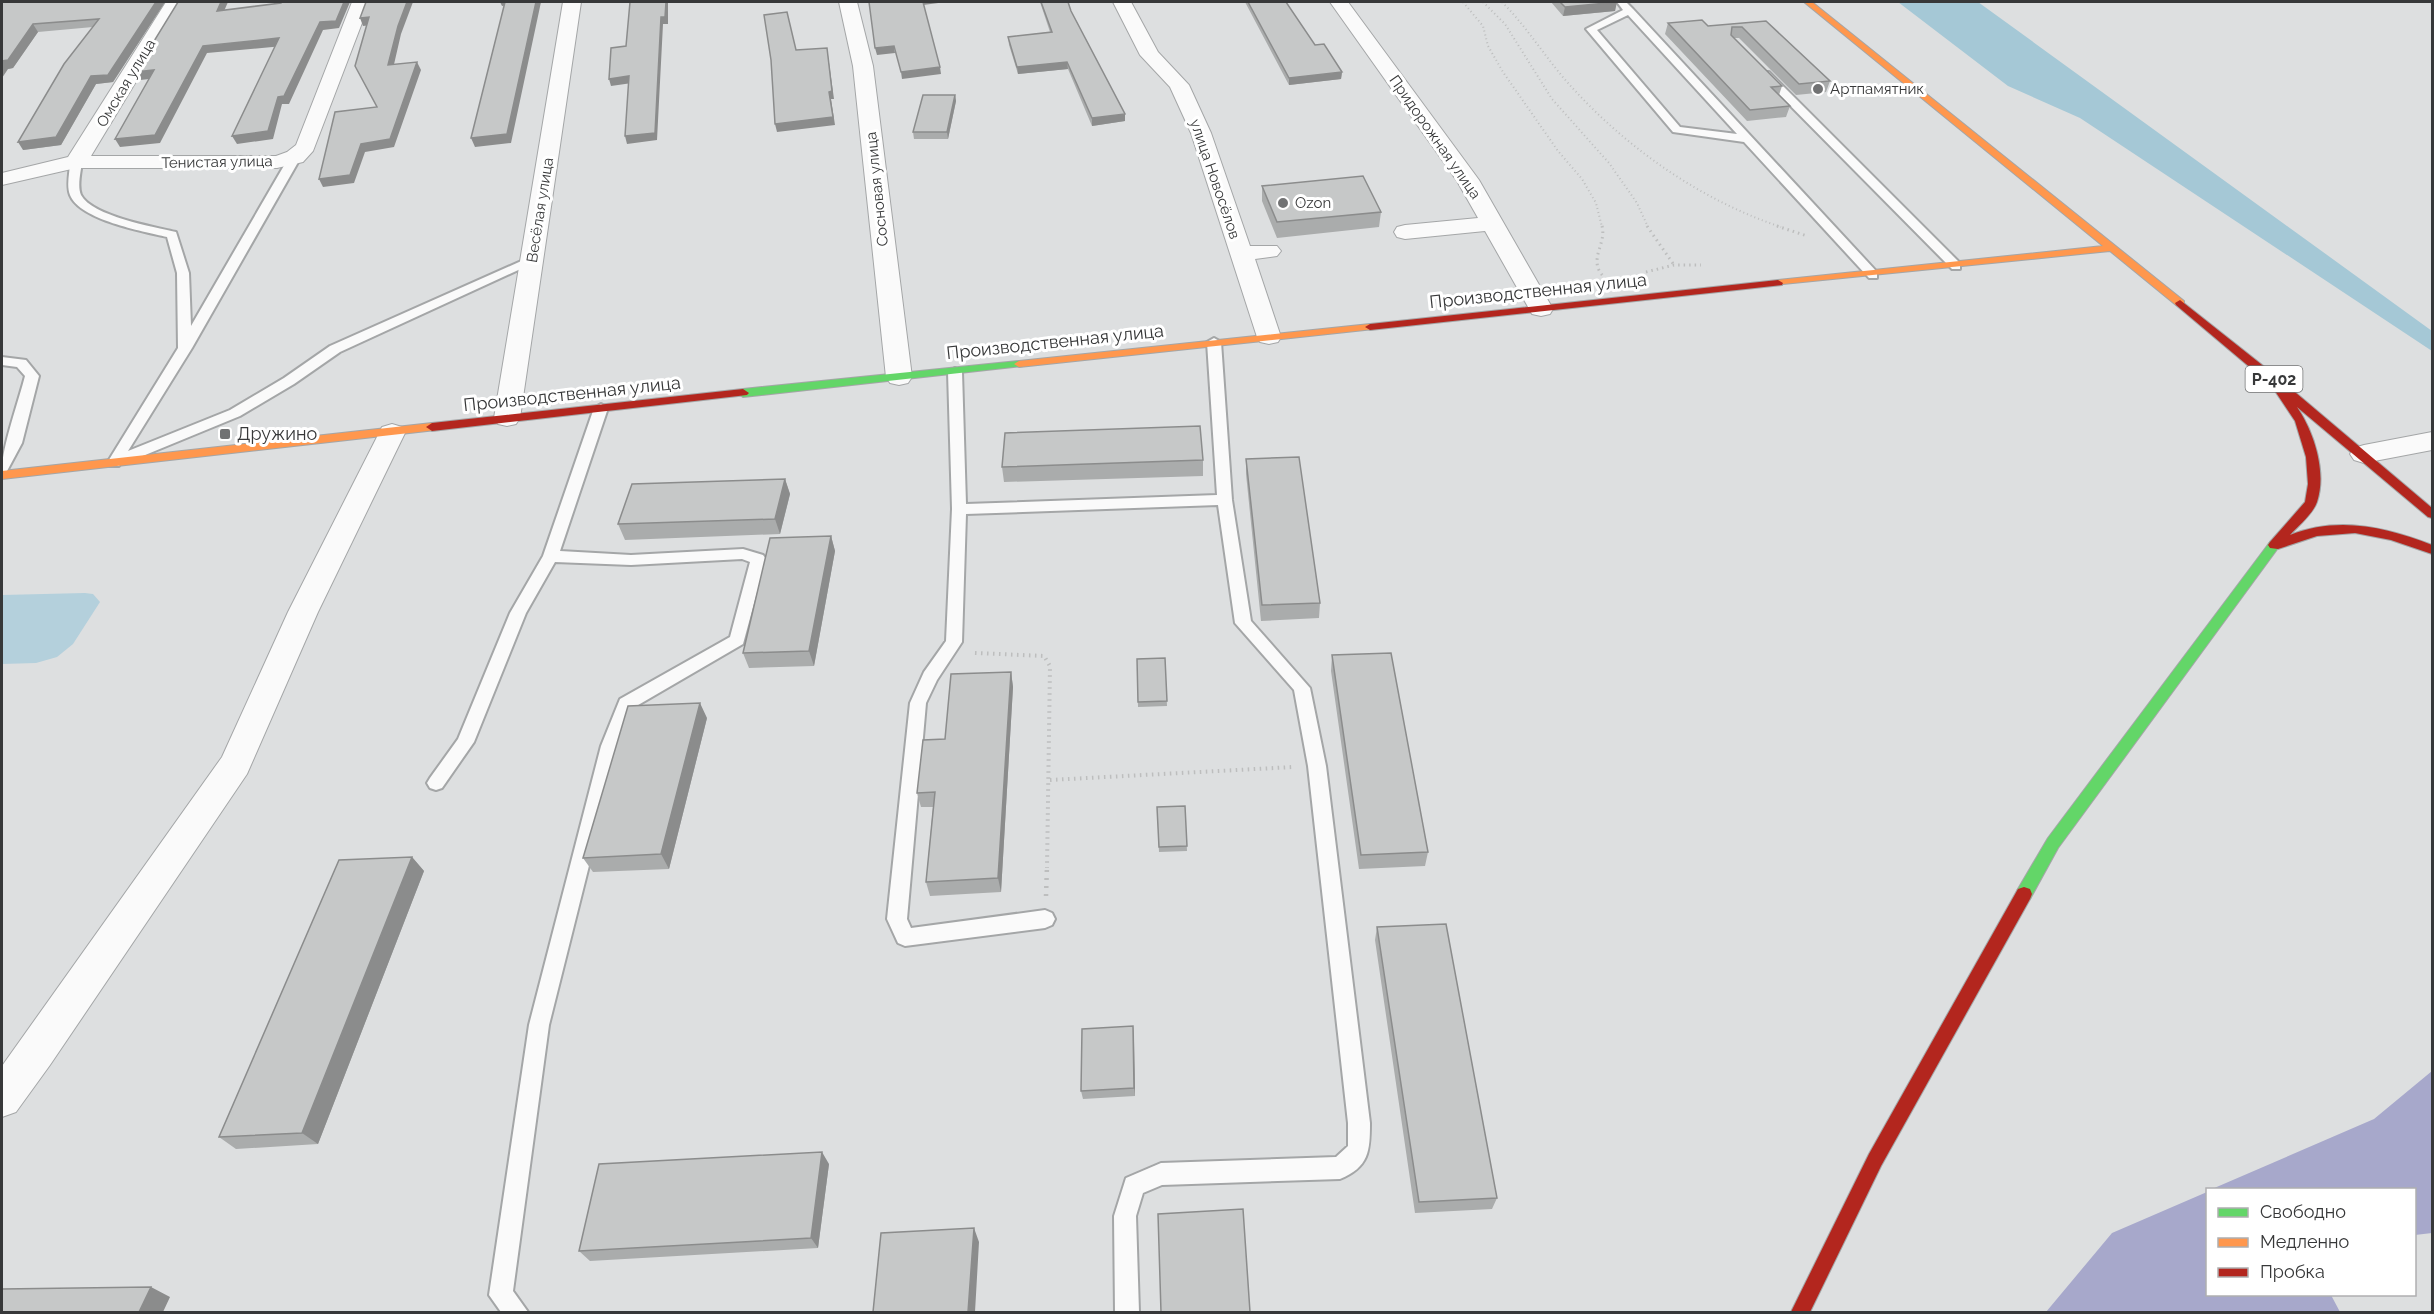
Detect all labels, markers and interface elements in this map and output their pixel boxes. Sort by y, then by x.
street label: Омская улица [93,36,159,130]
street label: Придорожная улица [1385,72,1485,202]
place label: Артпамятник [1830,80,1924,98]
marker: Артпамятник [1811,82,1825,96]
street label: улица Новосёлов [1186,117,1244,241]
street label: Сосновая улица [862,131,892,247]
street label: Тенистая улица [161,152,273,172]
street label: Весёлая улица [523,156,557,264]
place label: Ozon [1295,194,1331,212]
marker: Ozon [1276,196,1290,210]
street label: Производственная улица [1428,269,1648,312]
street label: Производственная улица [945,320,1165,363]
road number: Р-402 [2246,366,2302,392]
street label: Производственная улица [462,372,682,415]
place label: Дружино [237,423,317,444]
marker: Дружино [218,427,232,441]
legend [2206,1188,2416,1296]
text: Свободно [2260,1201,2346,1222]
text: Медленно [2260,1231,2349,1252]
text: Пробка [2260,1261,2325,1282]

